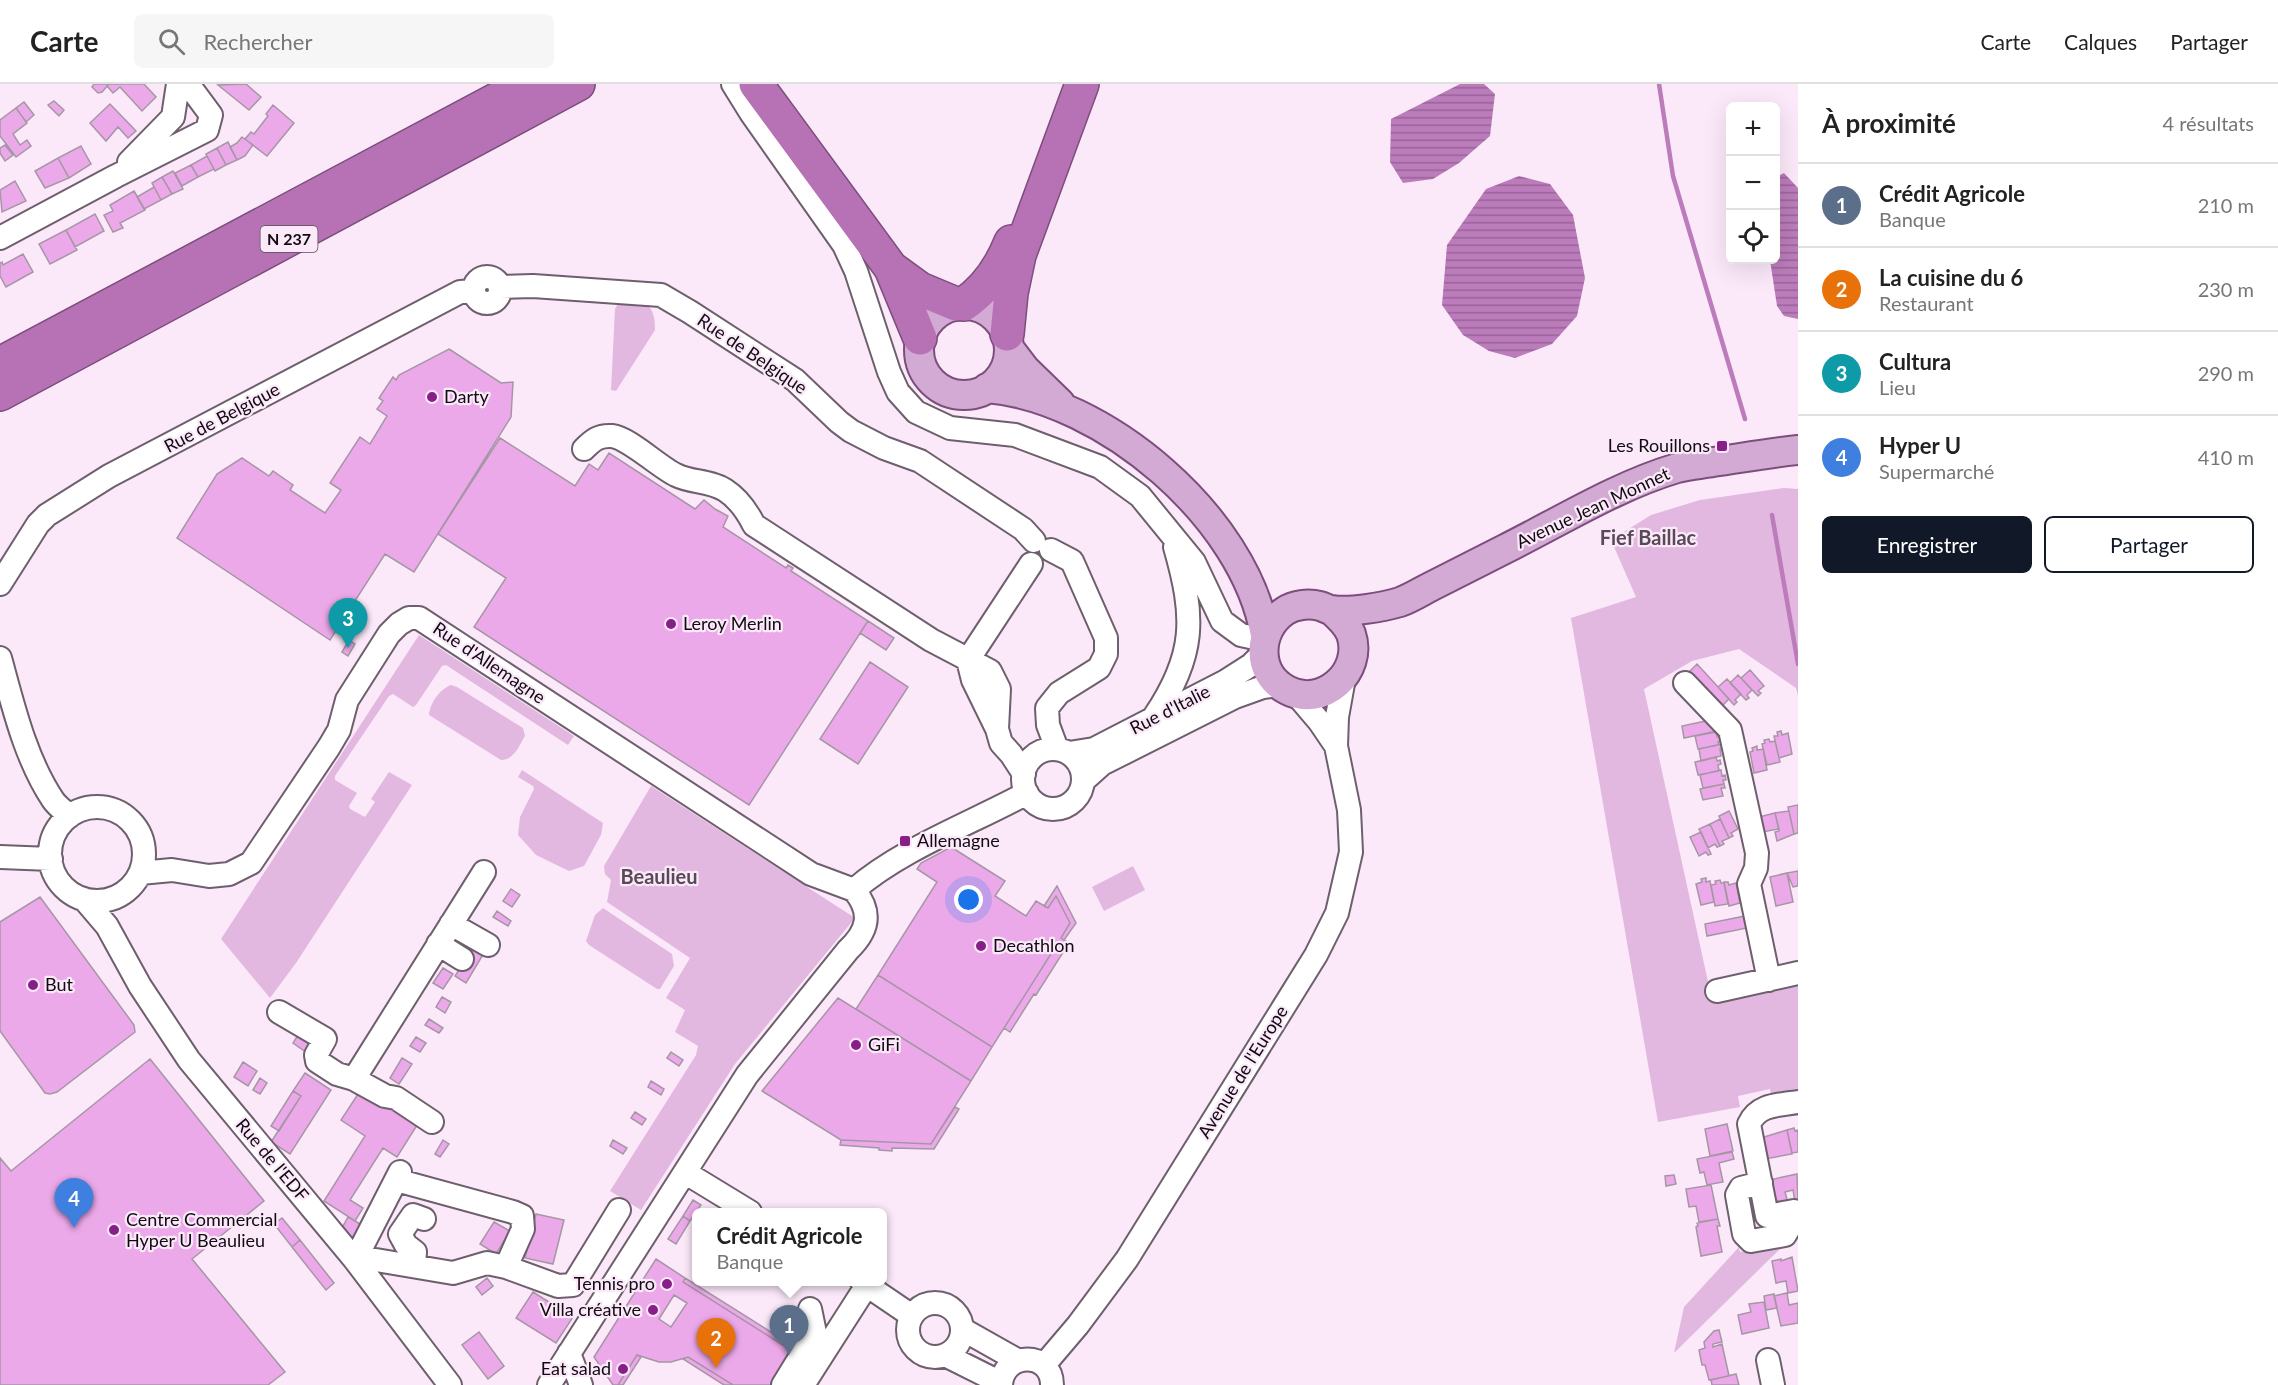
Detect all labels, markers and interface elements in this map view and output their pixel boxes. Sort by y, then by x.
search box [134,14,554,68]
text: Carte [30,24,98,58]
icon: search [155,25,188,58]
text: Rechercher [203,28,312,55]
text: Carte [1980,29,2031,54]
text: Calques [2064,29,2137,54]
text: Partager [2170,29,2248,54]
map controls [1726,102,1780,264]
button: + [1726,102,1780,156]
text: À proximité [1822,107,1956,139]
text: 4 résultats [2163,111,2254,135]
button: − [1726,156,1780,210]
text: Crédit Agricole [1879,180,2025,207]
text: 1 [1836,193,1847,217]
text: 210 m [2198,193,2254,217]
text: Banque [1879,207,1946,231]
button: locate [1726,210,1780,264]
road number: N 237 [260,226,318,252]
text: La cuisine du 6 [1879,264,2023,291]
text: 2 [1836,277,1847,301]
text: 230 m [2198,277,2254,301]
text: Restaurant [1879,291,1974,315]
street label: Rue de Belgique [693,308,812,398]
text: Cultura [1879,348,1951,375]
text: 3 [1836,361,1847,385]
text: 290 m [2198,361,2254,385]
text: Lieu [1879,375,1916,399]
street label: Rue de Belgique [160,377,283,457]
place label: Darty [444,385,489,407]
marker: Darty [425,390,439,404]
text: Hyper U [1879,432,1961,459]
place label: Les Rouillons [1608,434,1710,456]
marker: Les Rouillons [1715,439,1729,453]
text: 4 [1836,445,1847,469]
text: 410 m [2198,445,2254,469]
text: Supermarché [1879,459,1994,483]
street label: Avenue Jean Monnet [1512,462,1673,552]
button: Enregistrer [1822,516,2032,573]
button: Partager [2044,516,2254,573]
district label: Fief Baillac [1600,525,1697,549]
pin: 3 [328,598,368,648]
place label: Leroy Merlin [683,612,782,634]
street label: Rue d'Allemagne [429,617,550,708]
marker: Leroy Merlin [664,617,678,631]
street label: Rue d'Italie [1126,680,1213,739]
place label: Allemagne [917,829,1000,851]
marker: Allemagne [898,834,912,848]
district label: Beaulieu [620,864,698,888]
your location [954,885,983,914]
place label: Decathlon [993,934,1075,956]
marker: Decathlon [974,939,988,953]
place label: But [45,973,73,995]
marker: But [26,978,40,992]
street label: Avenue de l'Europe [1192,1001,1292,1142]
place label: GiFi [868,1033,900,1055]
marker: GiFi [849,1038,863,1052]
street label: Rue de l'EDF [232,1113,314,1205]
pin: 4 [54,1178,94,1228]
place label: Centre Commercial Hyper U Beaulieu [126,1208,277,1251]
popup [692,1208,887,1286]
text: Crédit Agricole [717,1222,862,1249]
marker: Centre Commercial Hyper U Beaulieu [107,1223,121,1237]
text: Banque [717,1249,783,1273]
place label: Tennis pro [574,1272,655,1294]
marker: Tennis pro [660,1277,674,1291]
place label: Villa créative [540,1298,641,1320]
marker: Villa créative [646,1303,660,1317]
pin: 1 [770,1306,808,1355]
pin: 2 [696,1318,736,1368]
place label: Eat salad [541,1357,611,1379]
marker: Eat salad [616,1362,630,1376]

